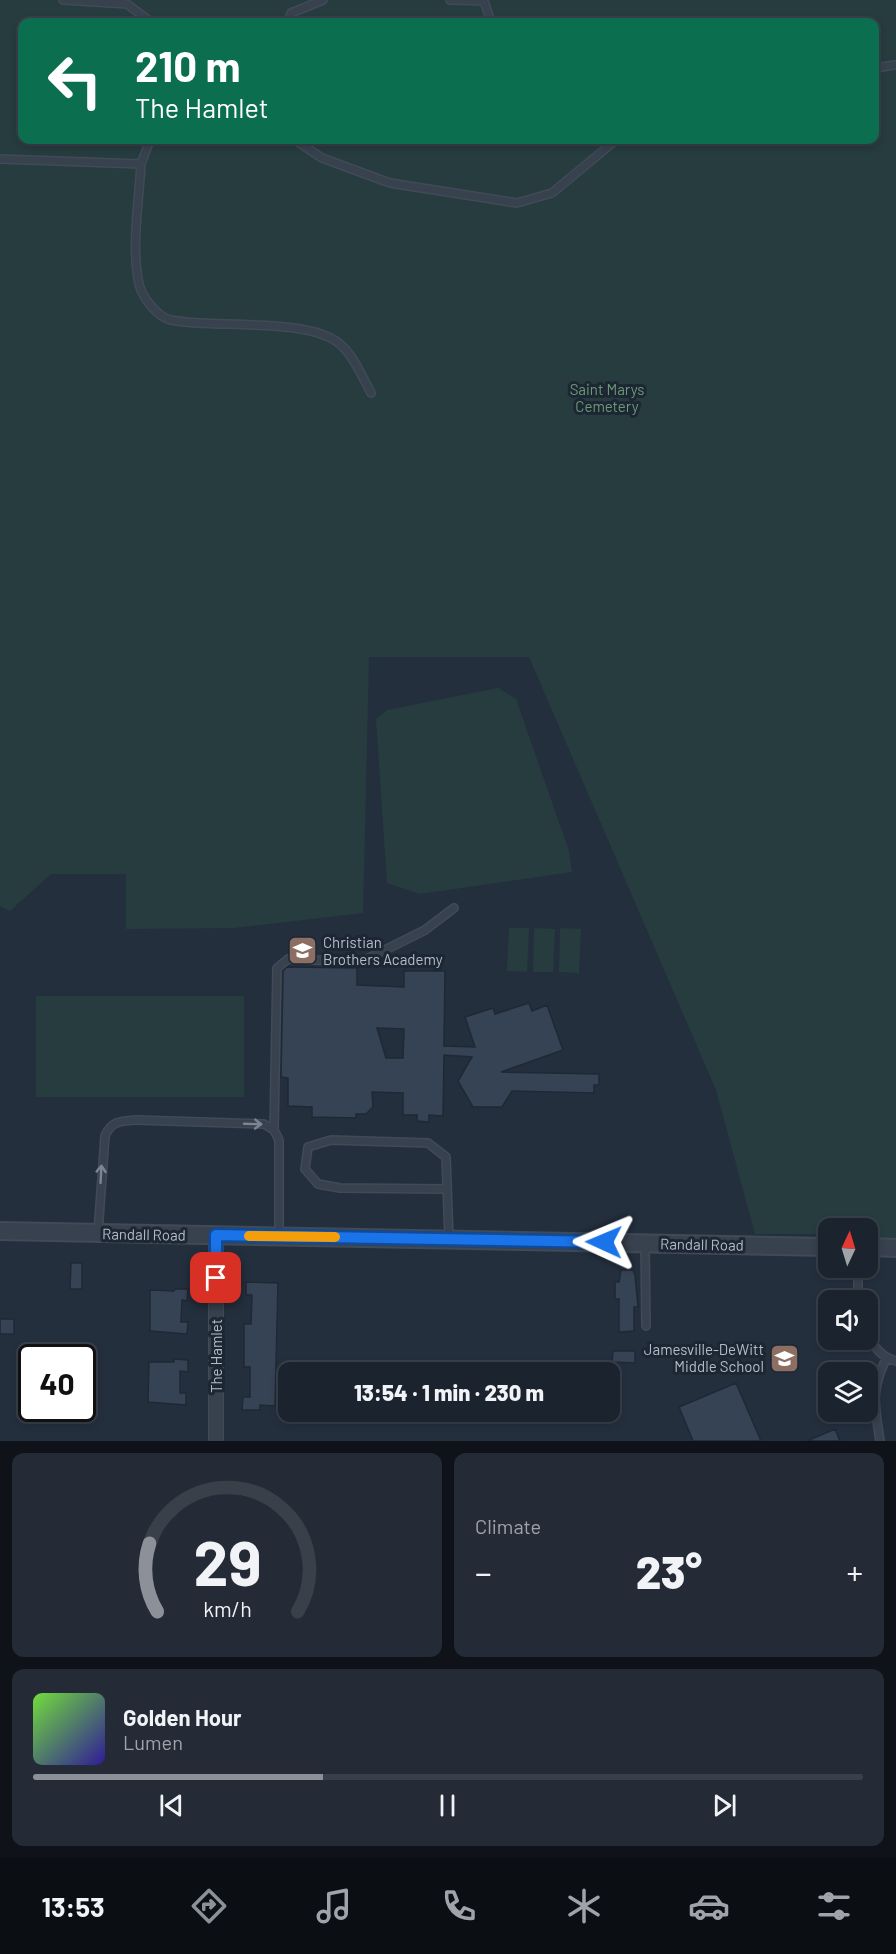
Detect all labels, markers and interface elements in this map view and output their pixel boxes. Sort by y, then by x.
text: 210 m [135,40,241,90]
icon: left [36,42,114,120]
text: The Hamlet [135,91,269,123]
park label: Saint Marys Cemetery [570,380,644,415]
place label: Christian Brothers Academy [323,933,443,968]
school or university icon: Christian Brothers Academy [286,935,318,967]
one-way arrow [243,1118,263,1130]
one-way arrow [95,1165,106,1185]
position arrow [572,1210,636,1274]
north arrow [818,1218,878,1278]
map controls [818,1218,878,1422]
street label: Randall Road [102,1224,186,1244]
street label: Randall Road [660,1234,744,1254]
pin [190,1252,241,1303]
icon: arrive [199,1261,232,1294]
button: sound [818,1290,878,1350]
street label: The Hamlet [207,1319,225,1393]
place label: Jamesville-DeWitt Middle School [644,1340,764,1375]
school or university icon: Jamesville-DeWitt Middle School [769,1342,801,1374]
speed limit sign: 40 [18,1344,96,1422]
button: layers [818,1362,878,1422]
text: 13:54 · 1 min · 230 m [354,1379,544,1405]
text: Climate [475,1514,541,1538]
text: 29 [193,1524,261,1598]
text: 23° [636,1544,702,1598]
text: − [475,1552,492,1592]
text: + [846,1552,863,1592]
text: km/h [203,1596,251,1621]
text: Golden Hour [123,1704,241,1730]
text: Lumen [123,1730,183,1754]
icon: previous [155,1789,188,1822]
icon: pause [431,1789,464,1822]
icon: next [708,1789,741,1822]
icon: directions [188,1885,230,1927]
icon: music [313,1885,355,1927]
icon: phone [438,1885,480,1927]
icon: climate [563,1885,605,1927]
icon: car [688,1885,730,1927]
icon: filters [813,1885,855,1927]
text: 13:53 [41,1890,105,1922]

